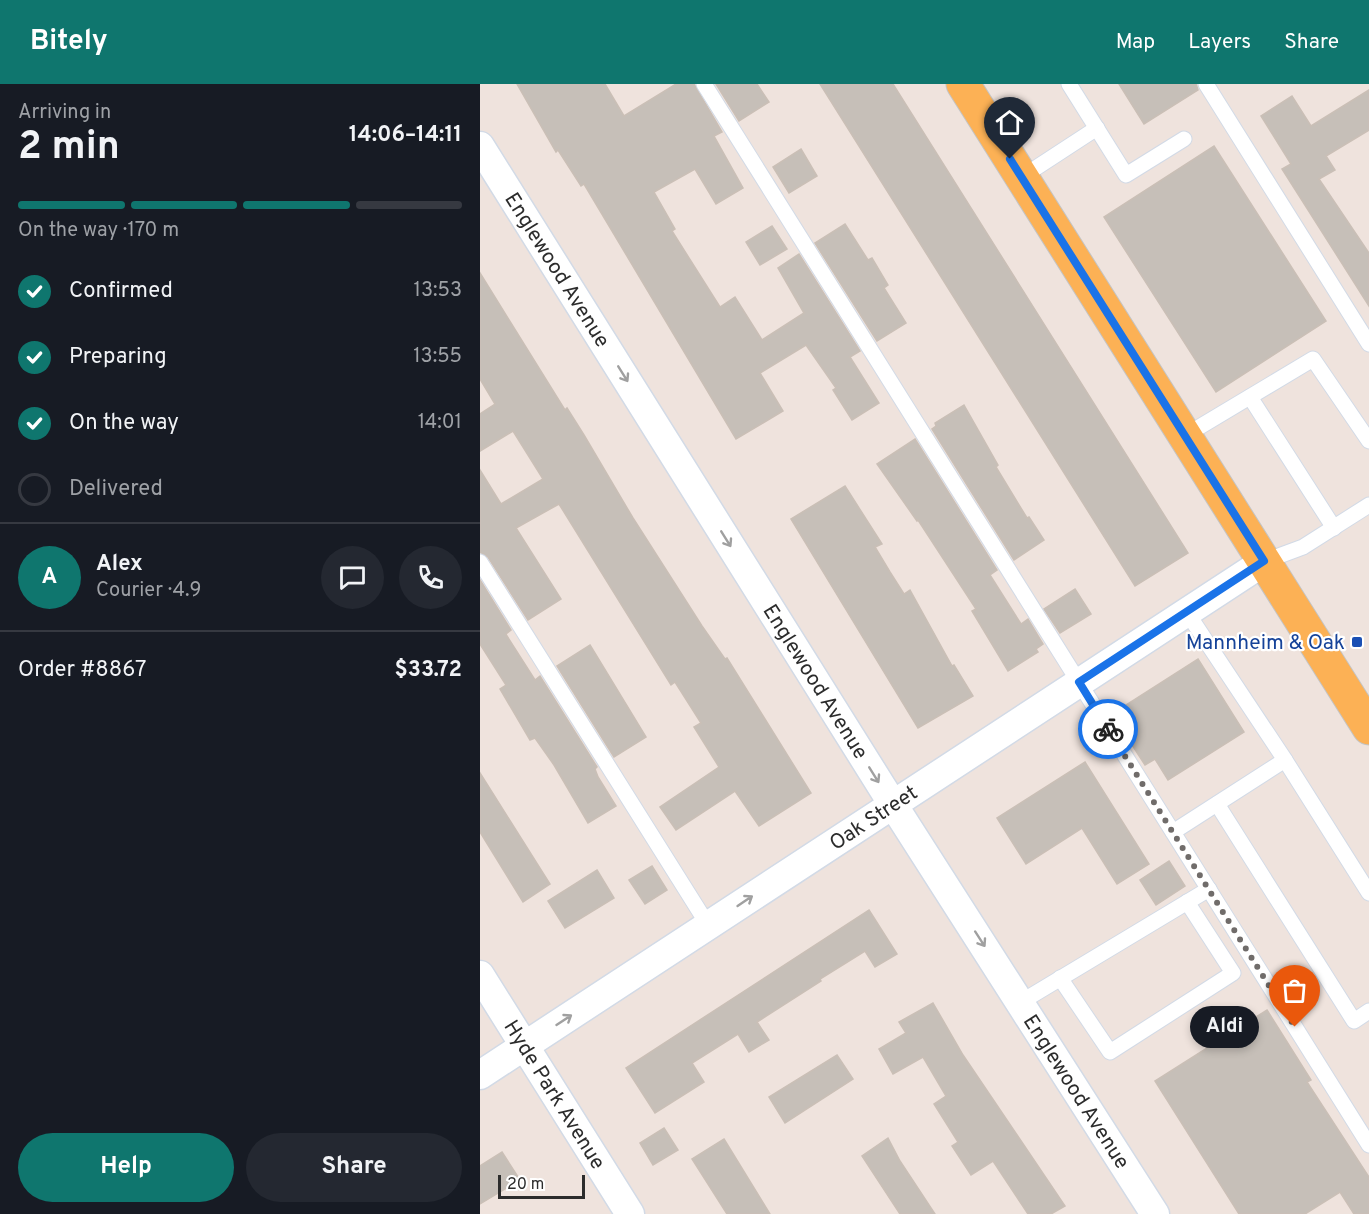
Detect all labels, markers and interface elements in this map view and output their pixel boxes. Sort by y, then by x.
text: Bitely [30,24,108,60]
text: Map [1116,29,1155,56]
text: Layers [1188,29,1251,56]
text: Share [1284,29,1339,56]
pin [984,97,1035,159]
text: Arriving in [18,100,111,126]
icon: home [993,106,1026,139]
text: 14:06–14:11 [349,122,462,149]
text: 2 min [18,124,120,173]
street label: Englewood Avenue [498,188,615,353]
text: On the way · 170 m [18,218,179,244]
icon: check [18,275,51,308]
text: Confirmed [69,278,173,305]
text: 13:53 [414,278,462,304]
icon: check [18,341,51,374]
text: Preparing [69,344,167,371]
text: 13:55 [413,344,462,370]
one-way arrow [616,365,629,382]
icon: check [18,407,51,440]
text: On the way [69,410,179,437]
text: 14:01 [418,410,462,436]
text: Delivered [69,476,163,503]
one-way arrow [721,530,733,547]
button: chat [321,546,384,609]
button: phone [399,546,462,609]
text: Alex [96,551,143,578]
text: A [42,564,57,591]
text: Courier · 4.9 [96,578,201,604]
street label: Englewood Avenue [756,600,873,765]
place label: Mannheim & Oak [1186,630,1345,657]
marker: Mannheim & Oak [1350,635,1364,649]
text: Order #8867 [18,657,146,684]
text: $33.72 [394,657,462,684]
courier [1078,699,1138,759]
icon: bike [1092,713,1125,746]
one-way arrow [869,766,881,783]
street label: Oak Street [825,780,923,857]
one-way arrow [736,895,753,907]
one-way arrow [974,930,986,947]
pin [1269,965,1320,1027]
icon: bag [1278,974,1311,1007]
callout: Aldi [1190,1006,1259,1048]
street label: Englewood Avenue [1016,1010,1135,1175]
one-way arrow [556,1014,572,1026]
text: Aldi [1206,1014,1243,1040]
street label: Hyde Park Avenue [497,1015,611,1175]
button: Help [18,1133,234,1202]
button: Share [246,1133,462,1202]
scale bar [498,1172,585,1200]
text: 20 m [507,1175,544,1195]

